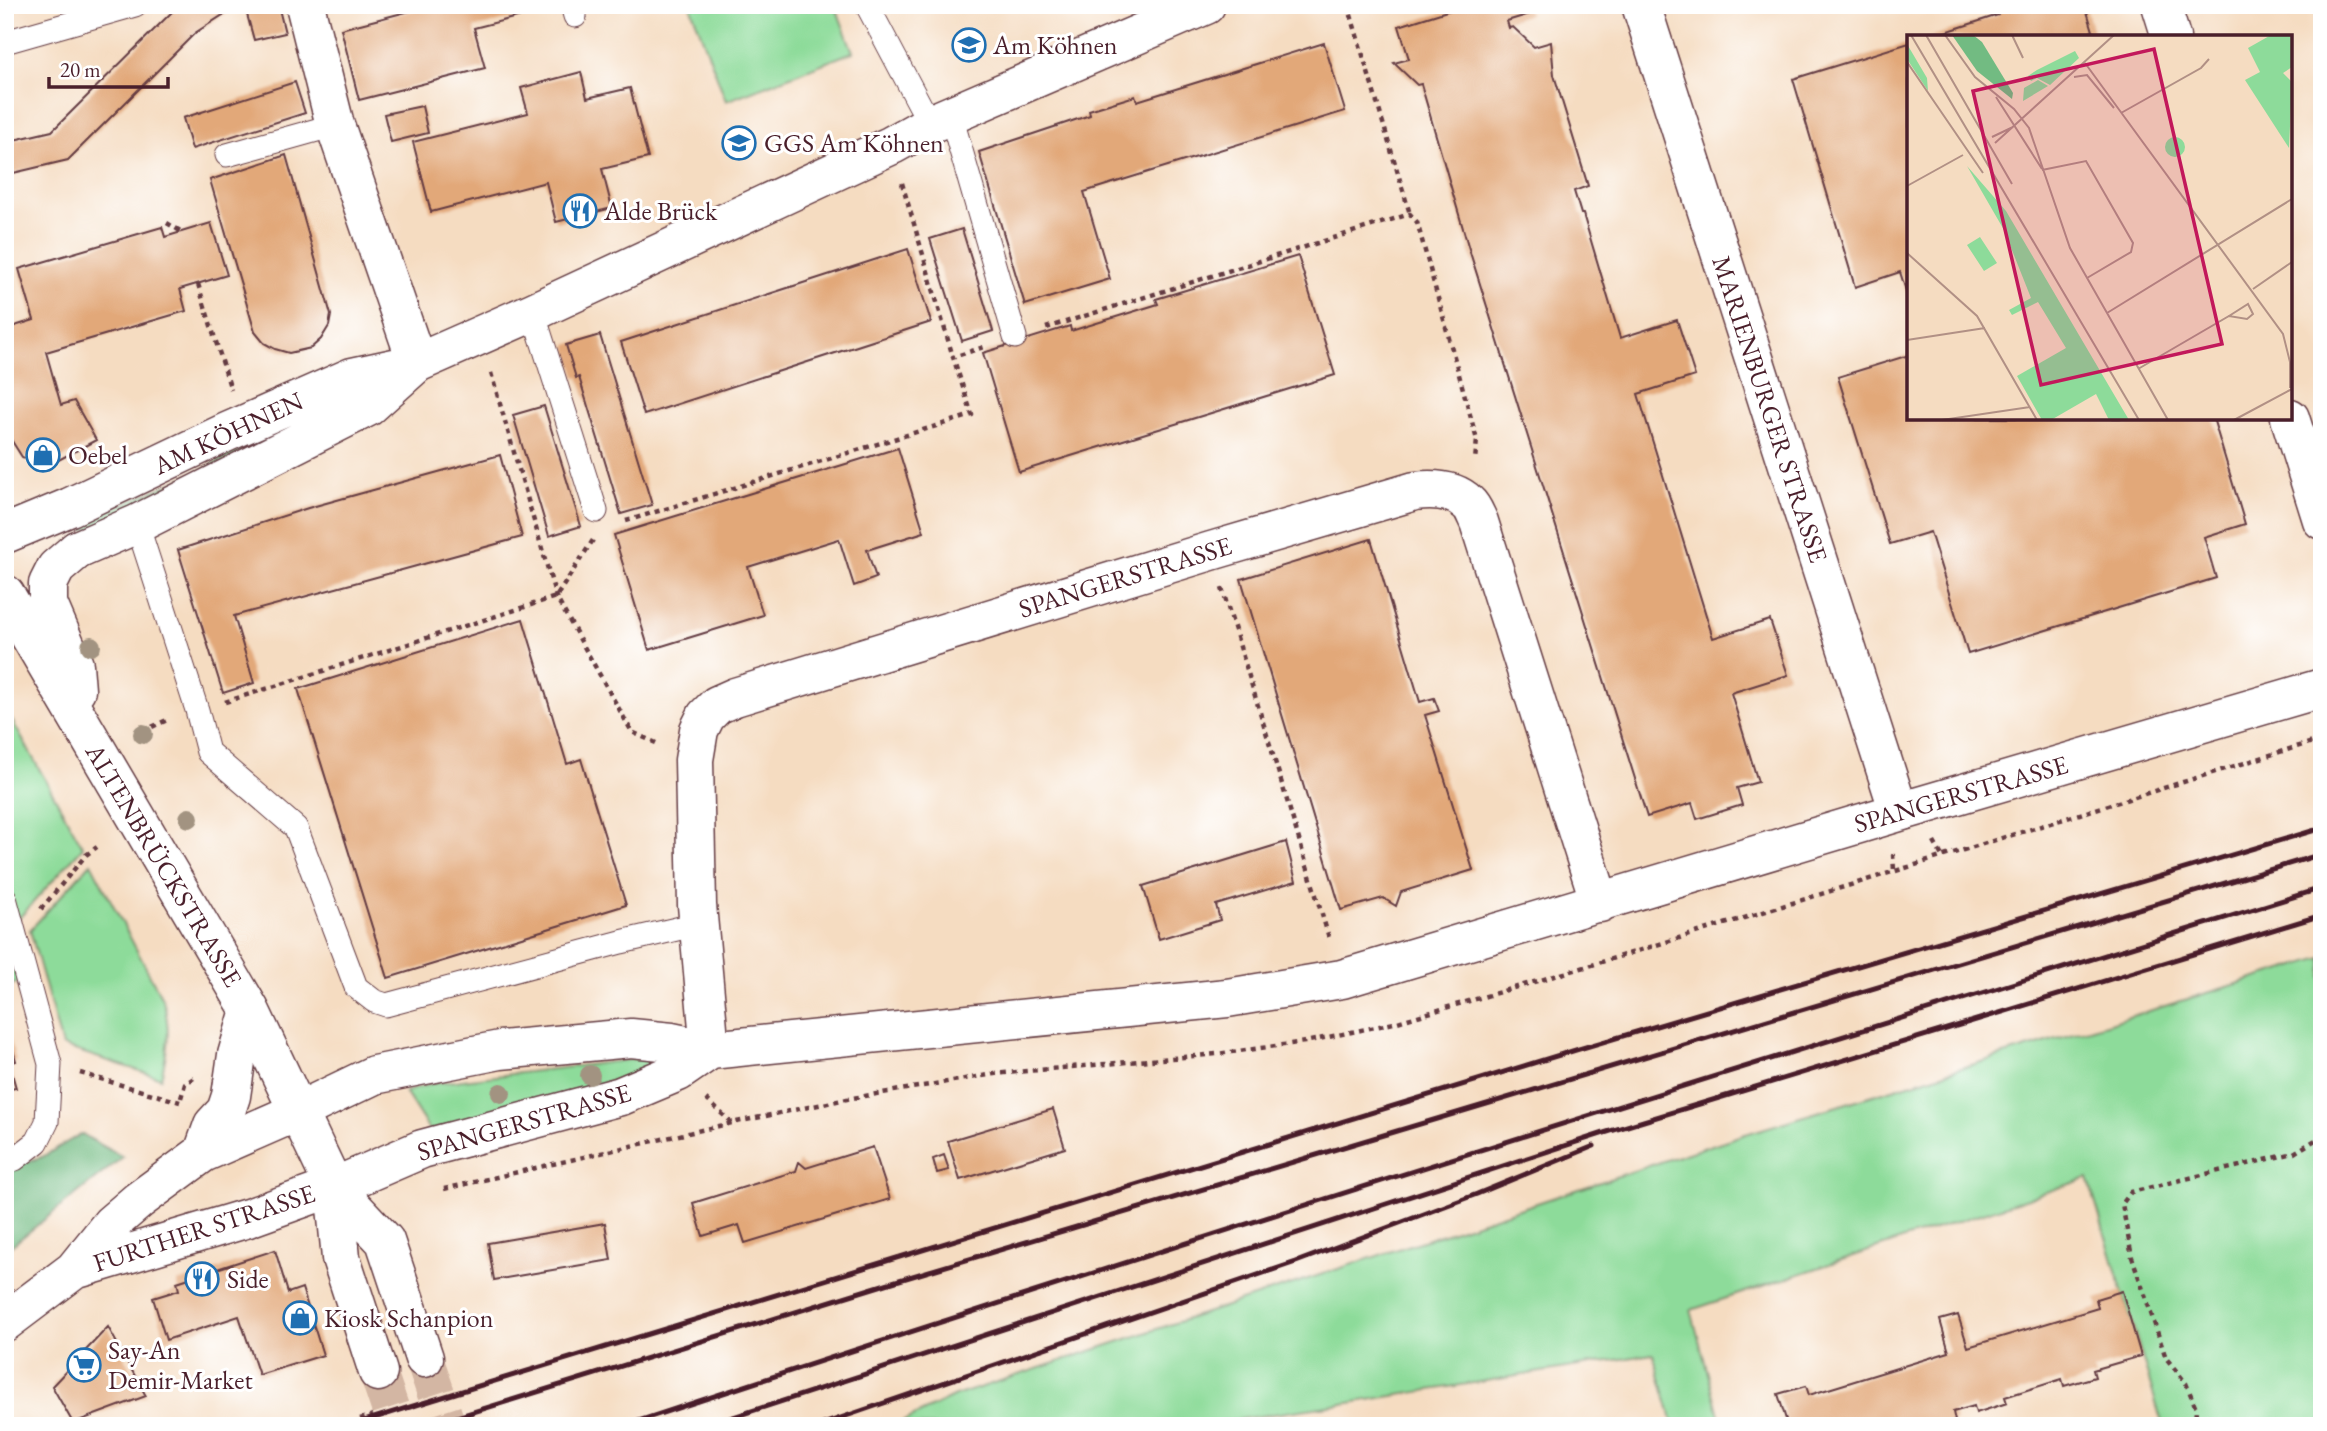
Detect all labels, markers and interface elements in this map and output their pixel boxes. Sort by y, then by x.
school or university icon: Am Köhnen [950,26,988,64]
place label: Am Köhnen [992,28,1118,62]
inset map [1907,35,2292,420]
scale bar [49,46,168,90]
text: 20 m [60,56,101,83]
school or university icon: GGS Am Köhnen [720,124,758,162]
place label: GGS Am Köhnen [764,126,944,160]
restaurant icon: Alde Brück [561,192,599,230]
place label: Alde Brück [603,194,718,228]
street label: MARIENBURGER STRASSE [1704,251,1836,567]
street label: AM KÖHNEN [147,383,309,483]
shop icon: Oebel [24,436,62,474]
place label: Oebel [68,438,128,472]
street label: SPANGERSTRASSE [1014,528,1236,626]
street label: ALTENBRÜCKSTRASSE [77,736,250,993]
street label: SPANGERSTRASSE [1850,747,2072,841]
street label: SPANGERSTRASSE [413,1075,635,1169]
street label: FURTHER STRASSE [89,1176,320,1280]
restaurant icon: Side [183,1260,221,1298]
place label: Side [227,1262,269,1296]
shop icon: Kiosk Schanpion [281,1299,319,1337]
place label: Kiosk Schanpion [324,1301,494,1335]
place label: Say-An Demir-Market [108,1333,253,1397]
supermarket icon: Say-An Demir-Market [65,1346,103,1384]

